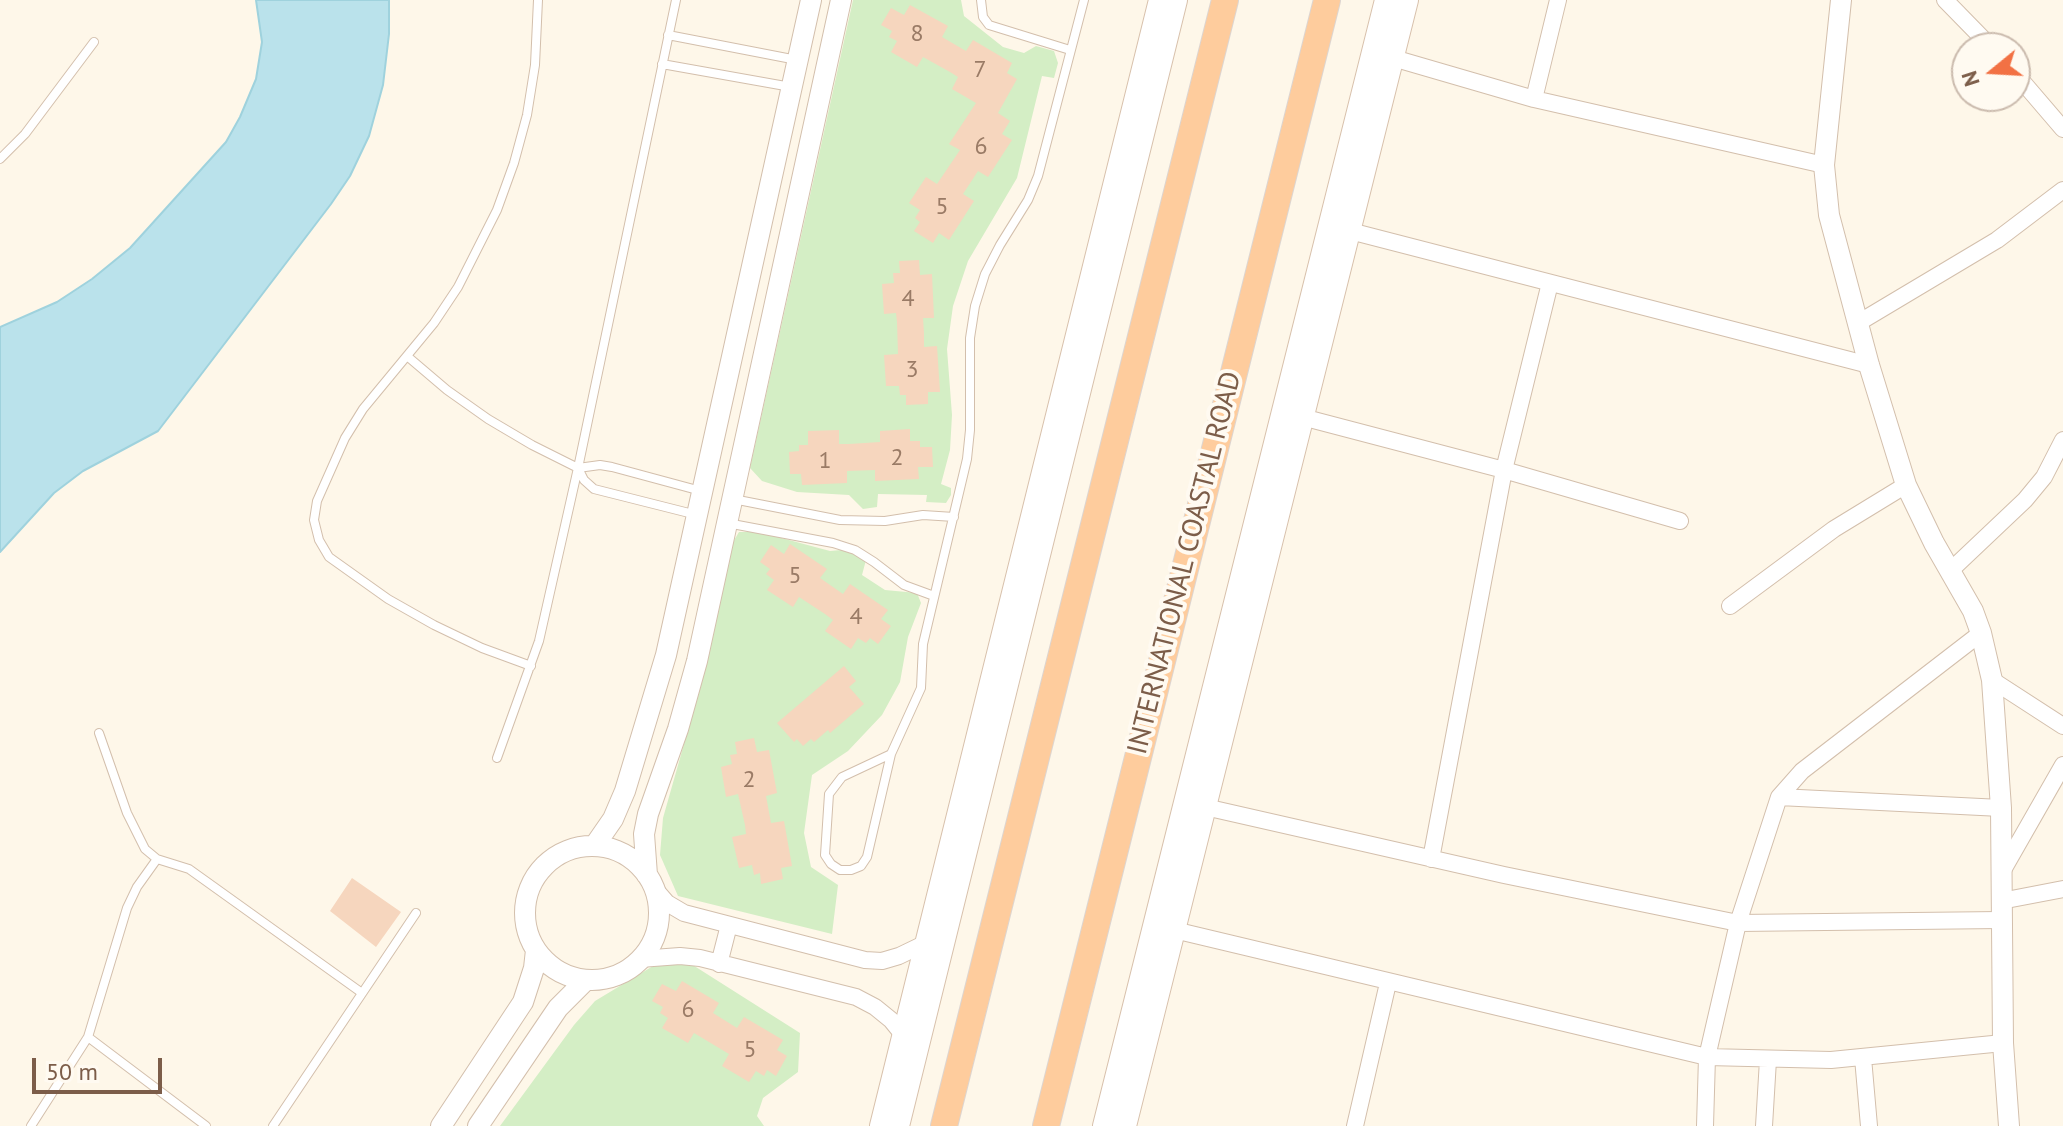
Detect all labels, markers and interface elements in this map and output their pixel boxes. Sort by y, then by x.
house number: 8 [910,20,924,48]
north arrow [1951,32,2031,112]
house number: 7 [973,56,987,84]
text: N [1955,68,1986,90]
house number: 6 [974,133,988,161]
house number: 5 [935,193,949,221]
house number: 4 [901,285,915,313]
house number: 3 [905,356,919,384]
street label: INTERNATIONAL COASTAL ROAD [1121,368,1249,758]
house number: 2 [890,444,904,472]
house number: 1 [818,447,832,475]
house number: 5 [788,562,802,590]
house number: 4 [849,603,863,631]
house number: 2 [742,766,756,794]
house number: 6 [681,996,695,1024]
house number: 5 [743,1036,757,1064]
scale bar [36,1042,166,1092]
text: 50 m [46,1056,98,1087]

